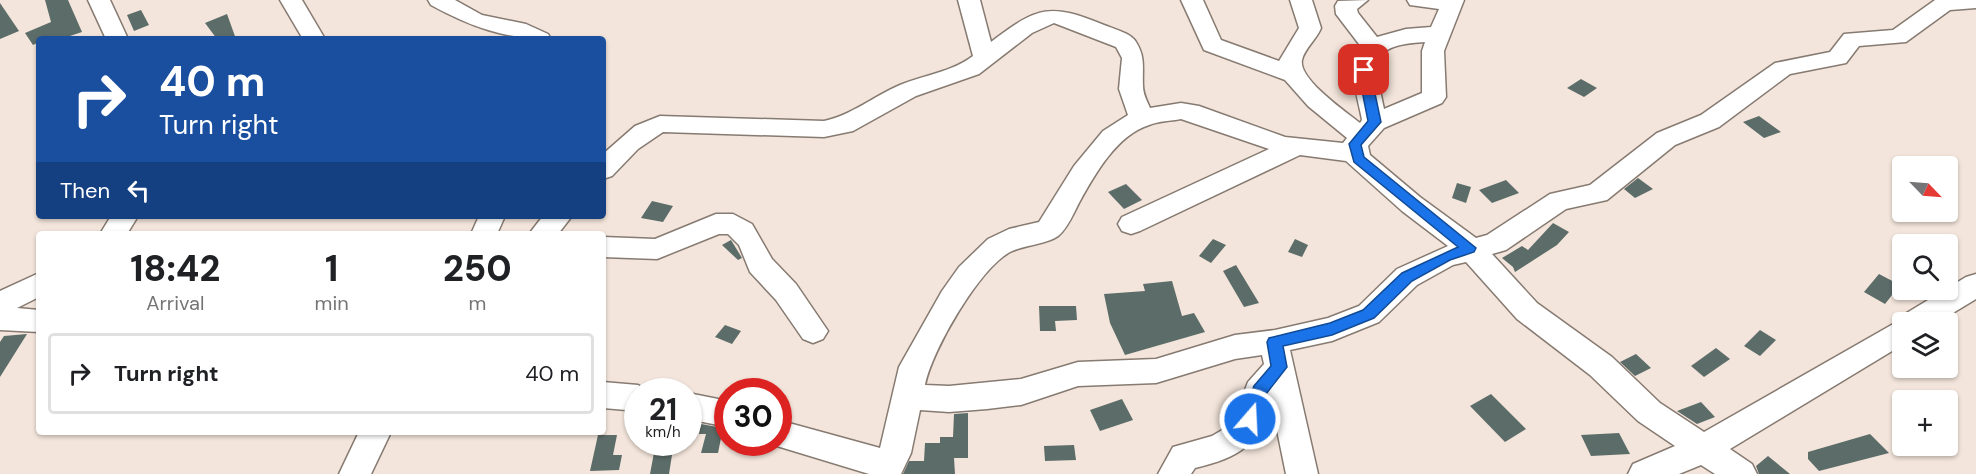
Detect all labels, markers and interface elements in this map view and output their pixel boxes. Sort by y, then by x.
pin [1338,44,1389,95]
icon: arrive [1347,53,1380,86]
text: 40 m [159,54,265,109]
icon: right [60,60,138,138]
text: Turn right [159,107,279,142]
north arrow [1892,156,1958,222]
map controls [1892,156,1958,456]
icon: left [122,174,155,207]
text: Then [60,176,110,205]
button: search [1892,234,1958,300]
text: 18:42 [130,245,220,292]
text: 1 [325,245,338,292]
text: 250 [443,245,512,292]
text: Arrival [146,290,204,316]
text: min [315,290,349,316]
text: m [468,290,486,316]
button: layers [1892,312,1958,378]
icon: right [63,357,96,390]
text: Turn right [114,359,219,388]
text: 40 m [525,359,579,388]
speed limit sign: 30 [714,378,792,456]
position arrow [1218,387,1282,451]
text: 21 [649,390,677,429]
button: + [1892,390,1958,456]
text: km/h [645,422,681,442]

